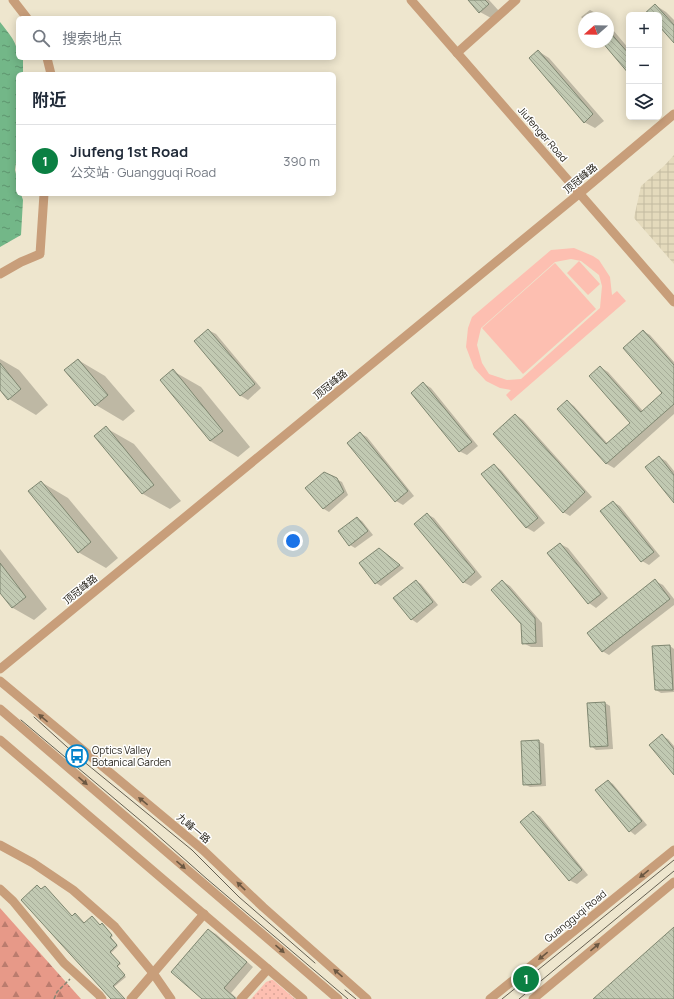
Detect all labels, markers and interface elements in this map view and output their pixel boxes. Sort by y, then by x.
north arrow [578,12,614,48]
map controls [626,12,662,120]
button: + [626,12,662,48]
search box [16,16,336,60]
icon: search [30,27,52,49]
text: 搜索地点 [62,28,122,49]
button: − [626,48,662,84]
button: layers [626,84,662,120]
text: 附近 [32,88,66,111]
street label: Jiufenger Road [515,103,571,165]
text: Jiufeng 1st Road [70,141,188,162]
text: 1 [42,152,48,170]
text: 390 m [283,152,320,170]
street label: 顶冠峰路 [560,160,600,196]
text: 公交站 · Guangguqi Road [70,163,216,181]
street label: 顶冠峰路 [310,366,350,402]
your location [283,531,303,551]
street label: 顶冠峰路 [60,571,100,607]
one-way arrow [38,713,49,722]
bus stop icon: Optics Valley Botanical Garden [64,743,90,769]
place label: Optics Valley Botanical Garden [92,743,171,769]
one-way arrow [77,776,88,785]
one-way arrow [138,796,149,805]
street label: 九峰一路 [174,810,214,846]
one-way arrow [177,860,186,869]
one-way arrow [638,870,649,878]
one-way arrow [236,881,246,891]
street label: Guangguqi Road [541,887,609,945]
one-way arrow [590,943,600,952]
one-way arrow [275,945,286,954]
one-way arrow [537,952,548,960]
pin: 1 [513,964,539,994]
one-way arrow [333,968,343,978]

